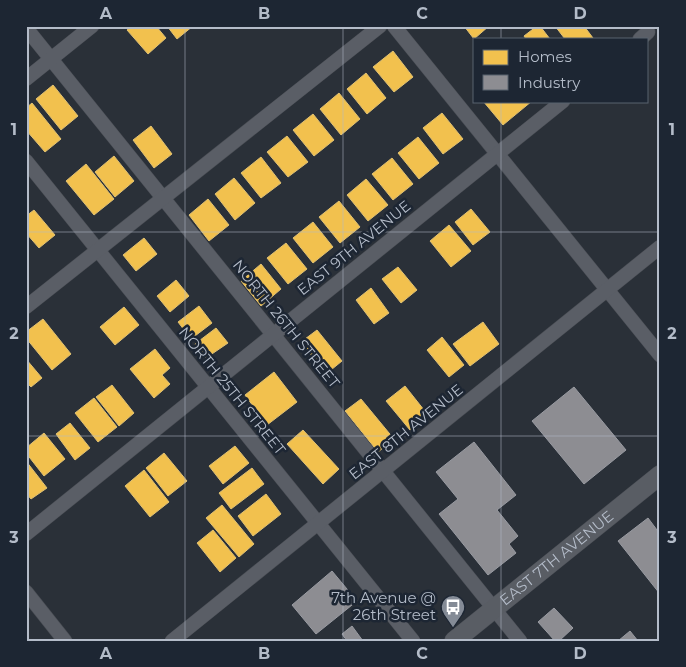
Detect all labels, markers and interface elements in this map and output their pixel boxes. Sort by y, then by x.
text: A [99,4,113,23]
text: B [258,4,270,23]
text: C [416,4,428,23]
text: D [573,4,587,23]
legend [473,38,648,102]
text: Homes [518,47,572,66]
text: Industry [518,73,581,92]
text: 1 [11,120,17,139]
text: 1 [669,120,675,139]
street label: EAST 9TH AVENUE [293,196,414,299]
street label: NORTH 26TH STREET [229,256,344,392]
street label: NORTH 25TH STREET [175,323,290,459]
text: 2 [9,324,19,343]
text: 2 [667,324,677,343]
street label: EAST 8TH AVENUE [345,380,467,483]
street label: EAST 7TH AVENUE [496,506,617,609]
text: 3 [8,528,19,547]
text: 3 [666,528,677,547]
place label: 7th Avenue @ 26th Street [331,588,436,624]
bus stop icon: 7th Avenue @ 26th Street [440,594,466,628]
text: A [99,644,113,663]
text: B [258,644,270,663]
text: C [416,644,428,663]
text: D [573,644,587,663]

